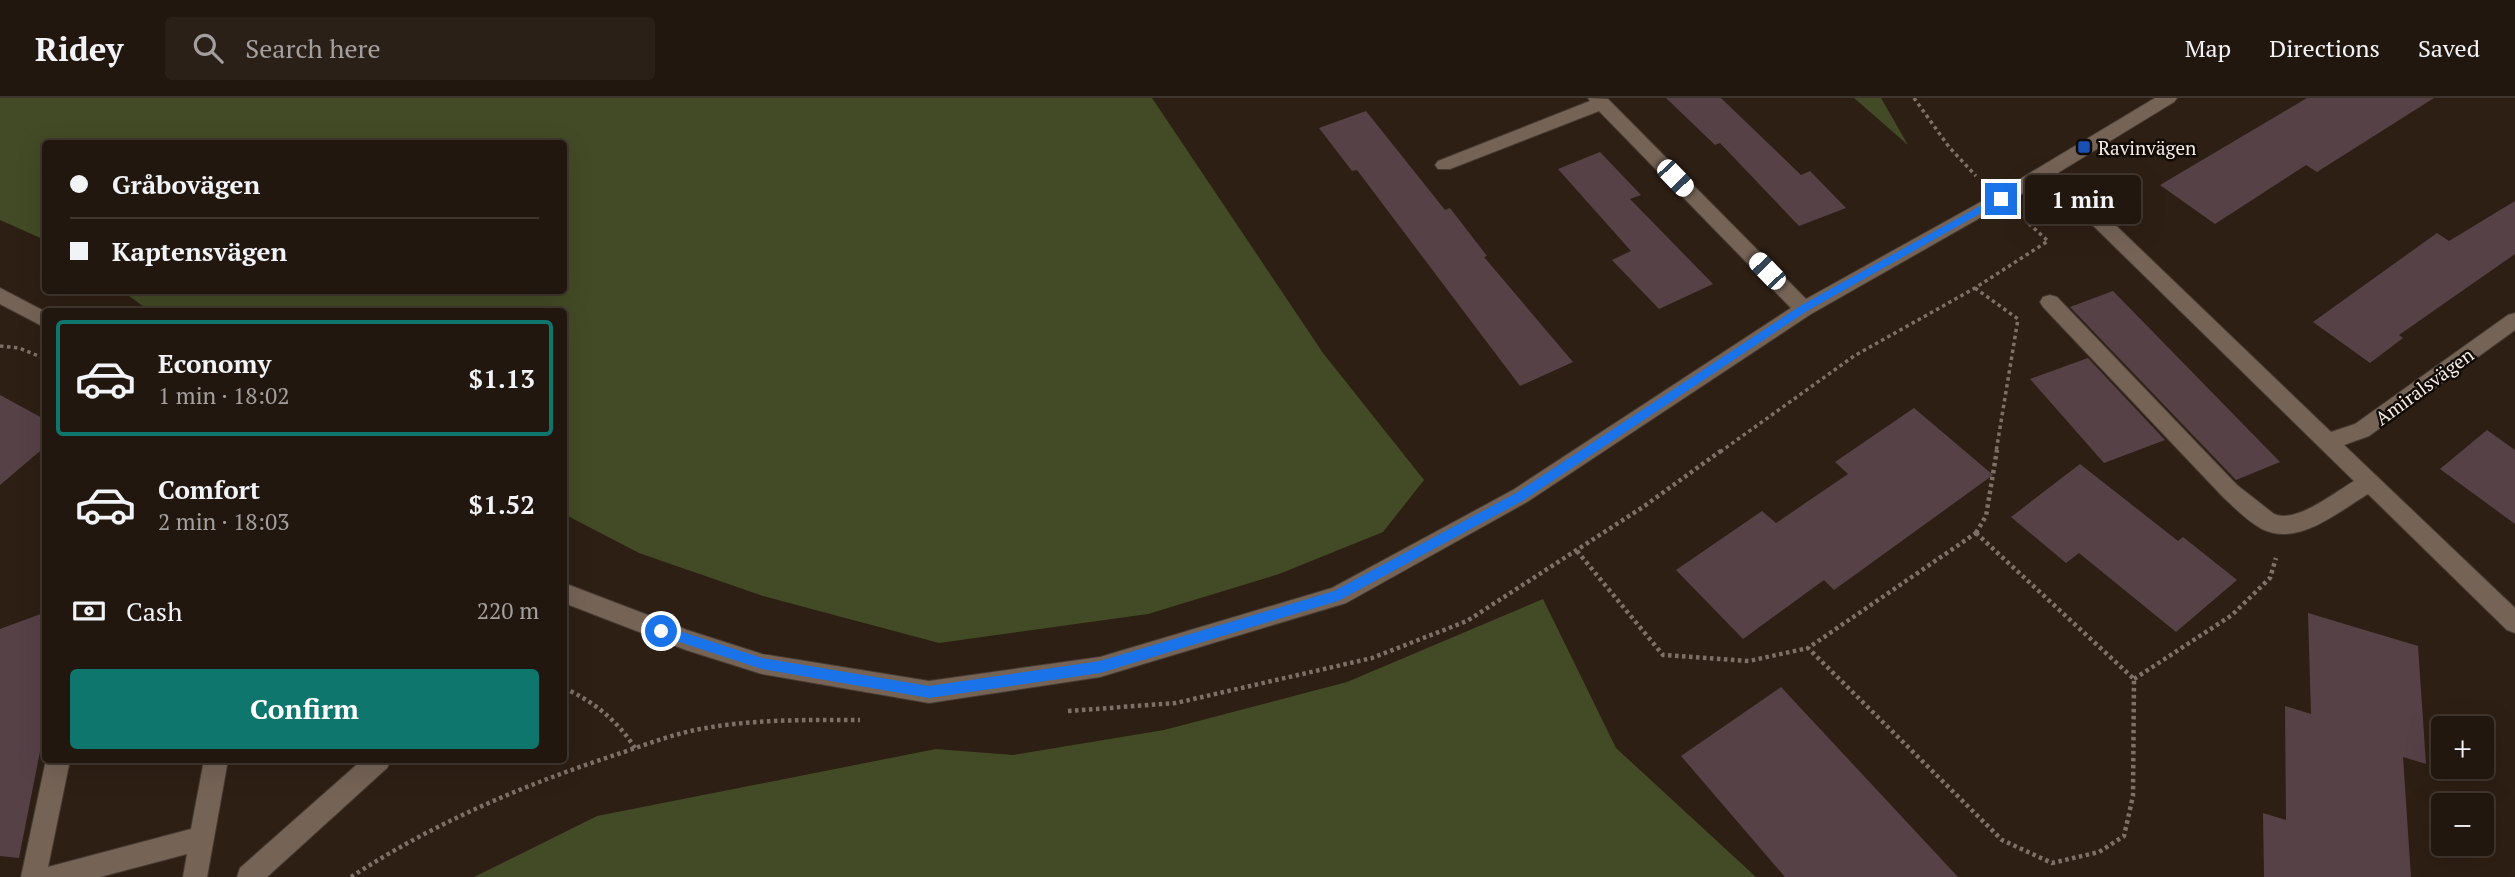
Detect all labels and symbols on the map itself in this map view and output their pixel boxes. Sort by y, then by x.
place label: Ravinvägen [2098,135,2196,160]
marker: Ravinvägen [2076,139,2092,155]
car [1653,156,1698,200]
callout: 1 min [2025,174,2141,224]
route end [1985,183,2017,215]
car [1745,249,1790,293]
street label: Amiralsvägen [2370,342,2478,430]
route start [645,615,677,647]

